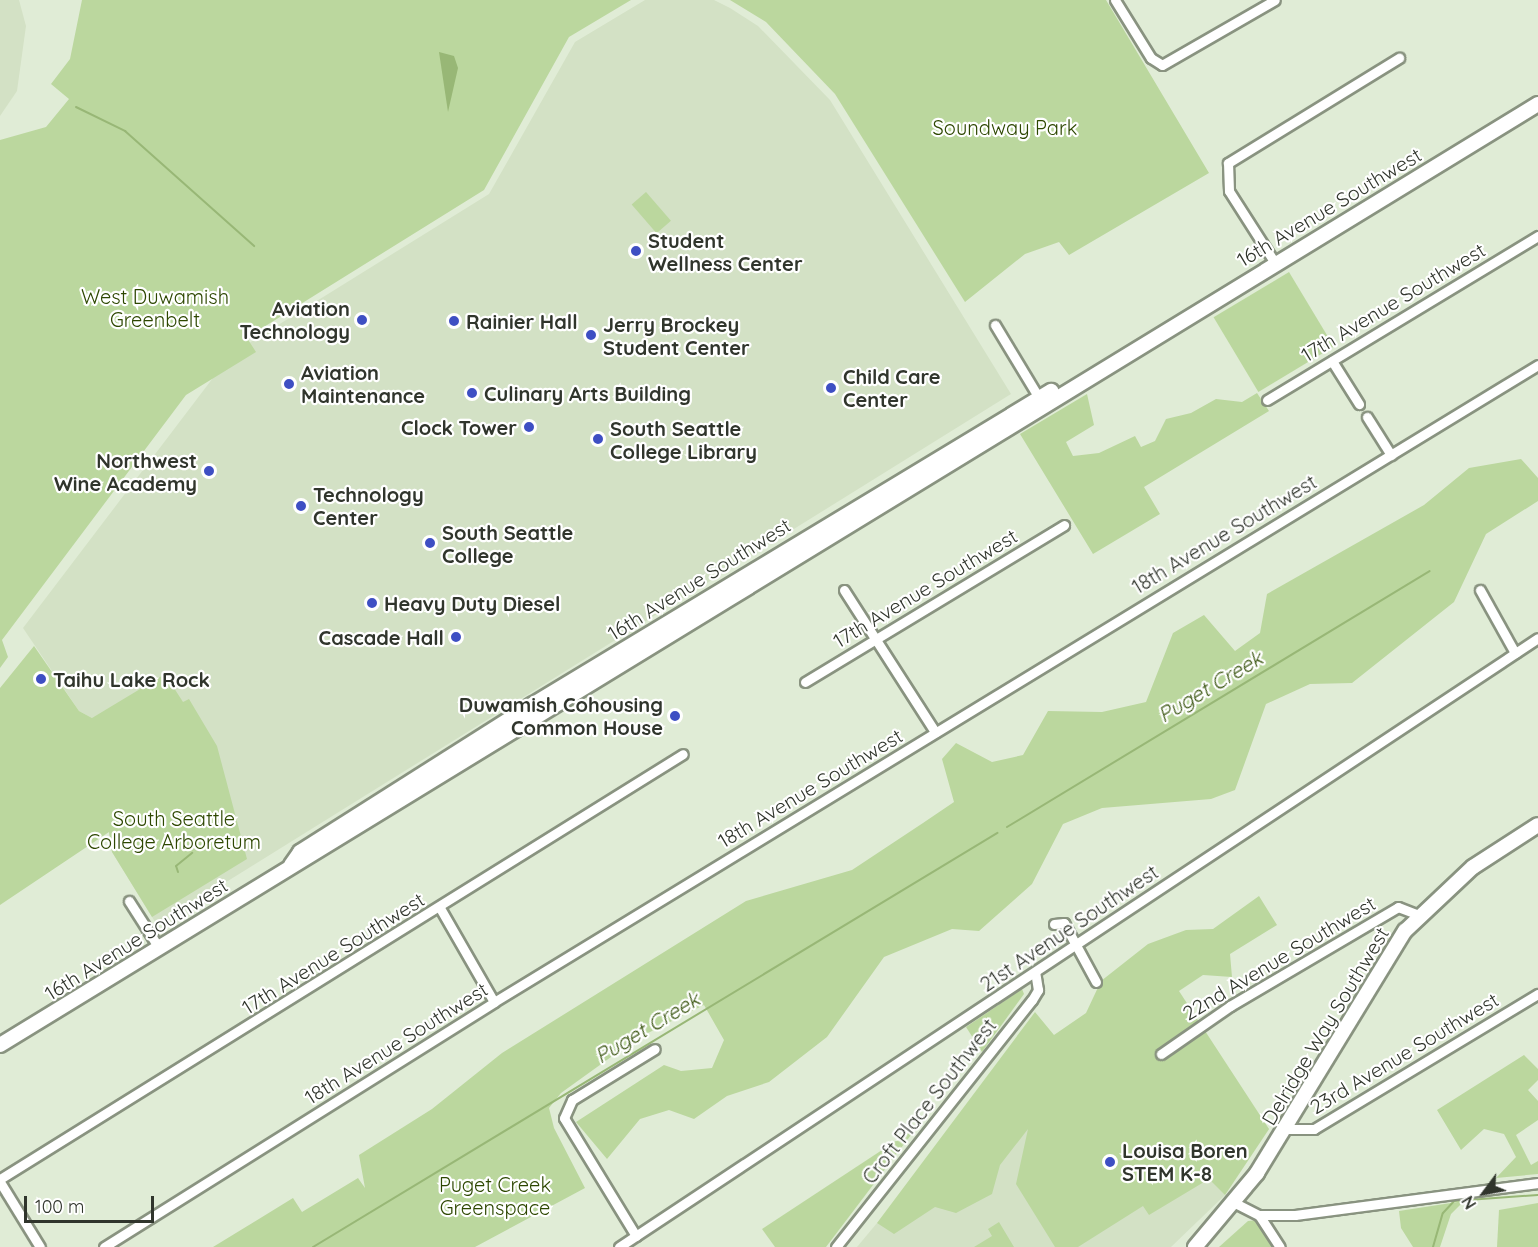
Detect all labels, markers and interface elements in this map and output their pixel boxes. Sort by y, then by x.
park label: Soundway Park [933,115,1077,139]
street label: 16th Avenue Southwest [1232,142,1426,272]
place label: Student Wellness Center [648,228,803,275]
street label: 17th Avenue Southwest [1297,238,1489,366]
marker: Student Wellness Center [629,244,643,258]
park label: West Duwamish Greenbelt [81,285,229,332]
place label: Aviation Technology [239,296,350,343]
place label: Rainier Hall [466,309,578,333]
place label: Jerry Brockey Student Center [603,312,750,359]
marker: Aviation Technology [355,313,369,327]
marker: Rainier Hall [447,314,461,328]
marker: Jerry Brockey Student Center [584,328,598,342]
place label: Aviation Maintenance [301,360,425,407]
place label: Child Care Center [843,365,940,412]
marker: Aviation Maintenance [282,377,296,391]
place label: Culinary Arts Building [484,381,691,405]
marker: Child Care Center [824,381,838,395]
marker: Culinary Arts Building [465,386,479,400]
place label: Clock Tower [401,415,517,439]
place label: South Seattle College Library [610,416,757,463]
marker: Clock Tower [522,420,536,434]
marker: South Seattle College Library [591,432,605,446]
place label: Northwest Wine Academy [54,448,197,495]
marker: Northwest Wine Academy [202,464,216,478]
street label: 18th Avenue Southwest [1127,469,1321,599]
place label: Technology Center [313,482,424,529]
marker: Technology Center [294,499,308,513]
street label: 16th Avenue Southwest [603,513,795,645]
place label: South Seattle College [442,520,573,567]
street label: 17th Avenue Southwest [829,524,1021,652]
marker: South Seattle College [423,536,437,550]
place label: Heavy Duty Diesel [384,591,560,615]
marker: Heavy Duty Diesel [365,596,379,610]
place label: Cascade Hall [319,625,444,649]
marker: Cascade Hall [449,630,463,644]
water label: Puget Creek [1153,645,1267,727]
place label: Taihu Lake Rock [53,667,210,691]
marker: Taihu Lake Rock [34,672,48,686]
place label: Duwamish Cohousing Common House [459,692,663,739]
marker: Duwamish Cohousing Common House [668,709,682,723]
street label: 18th Avenue Southwest [713,723,907,853]
park label: South Seattle College Arboretum [87,807,261,854]
street label: 21st Avenue Southwest [976,860,1162,996]
street label: 16th Avenue Southwest [40,873,232,1005]
street label: 17th Avenue Southwest [237,887,429,1019]
street label: 22nd Avenue Southwest [1178,891,1380,1025]
street label: Delridge Way Southwest [1256,923,1394,1129]
street label: 18th Avenue Southwest [300,977,492,1109]
water label: Puget Creek [590,986,704,1068]
street label: 23rd Avenue Southwest [1305,987,1503,1119]
street label: Croft Place Southwest [857,1014,1001,1188]
place label: Louisa Boren STEM K-8 [1122,1138,1248,1185]
marker: Louisa Boren STEM K-8 [1103,1155,1117,1169]
north arrow [1454,1163,1514,1223]
park label: Puget Creek Greenspace [439,1172,551,1219]
scale bar [27,1184,158,1222]
text: N [1457,1192,1480,1213]
text: 100 m [35,1195,84,1218]

